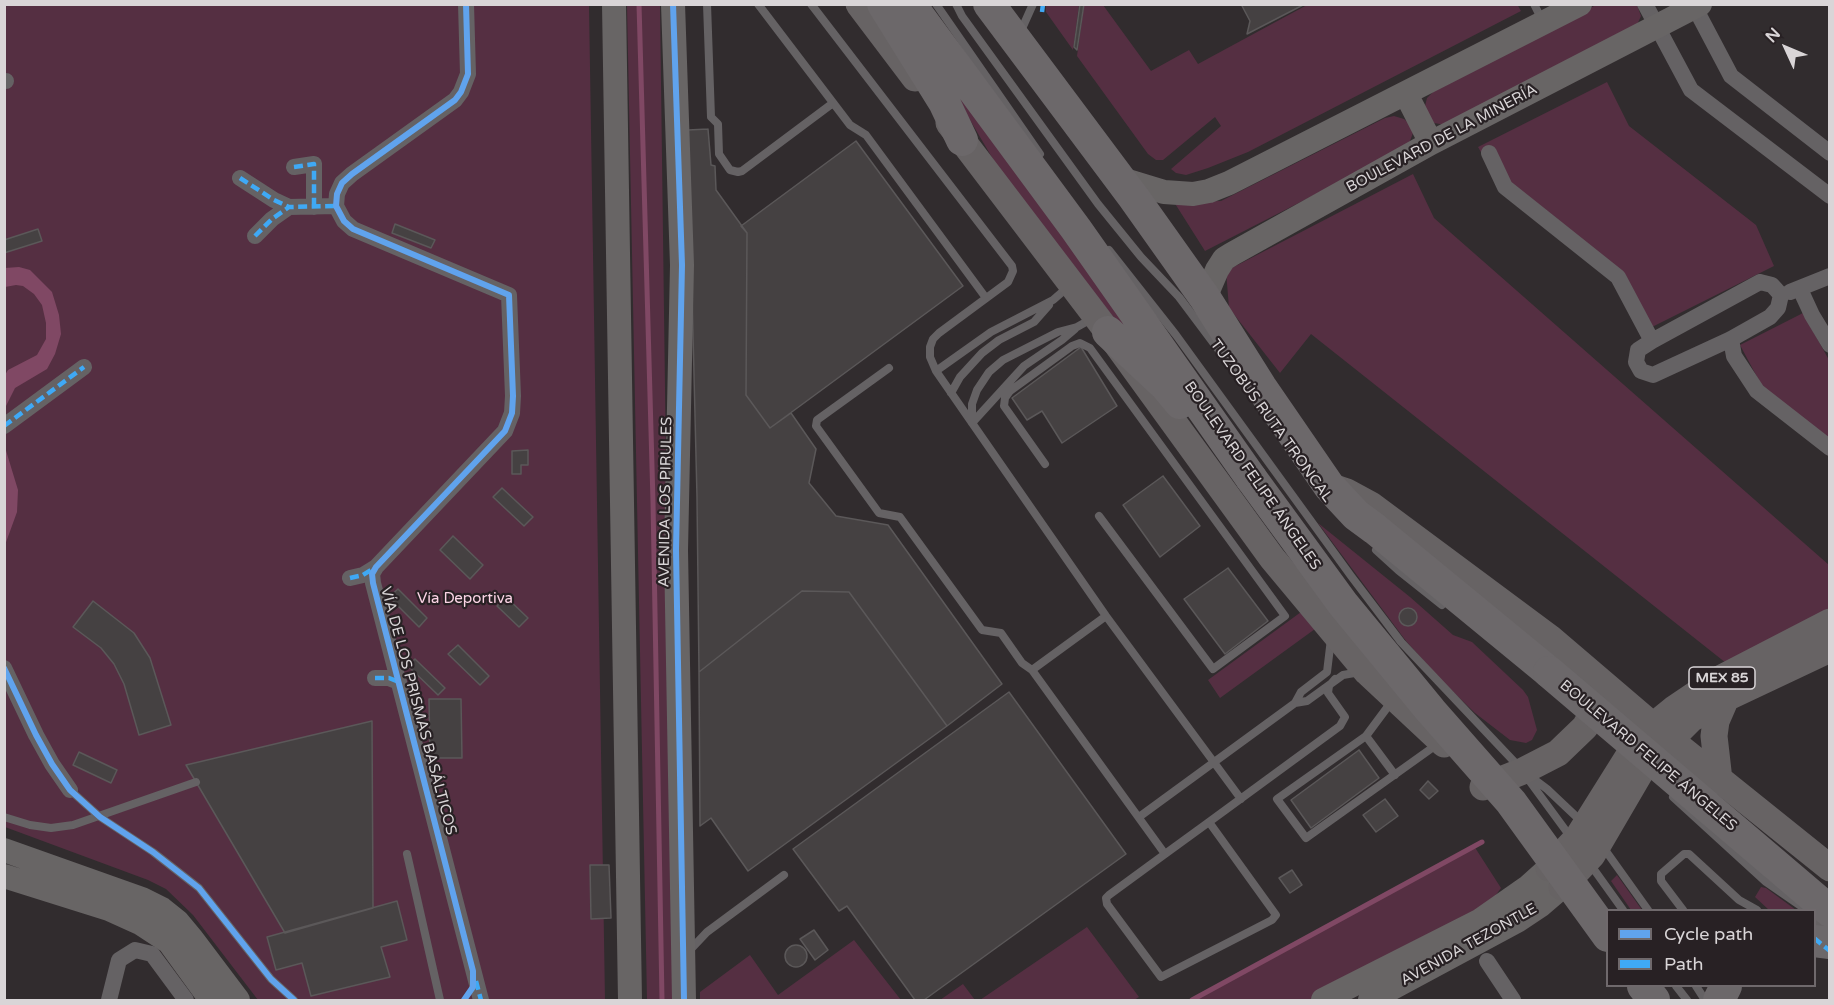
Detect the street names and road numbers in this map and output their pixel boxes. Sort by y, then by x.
street label: BOULEVARD DE LA MINERÍA [1343,81,1541,197]
street label: TUZOBÚS RUTA TRONCAL [1206,336,1336,506]
street label: BOULEVARD FELIPE ÁNGELES [1180,378,1324,574]
street label: AVENIDA LOS PIRULES [656,416,676,588]
street label: VÍA DE LOS PRISMAS BASÁLTICOS [376,585,460,837]
road number: MEX 85 [1689,667,1755,689]
street label: BOULEVARD FELIPE ÁNGELES [1556,677,1740,835]
street label: AVENIDA TEZONTLE [1398,900,1540,990]

